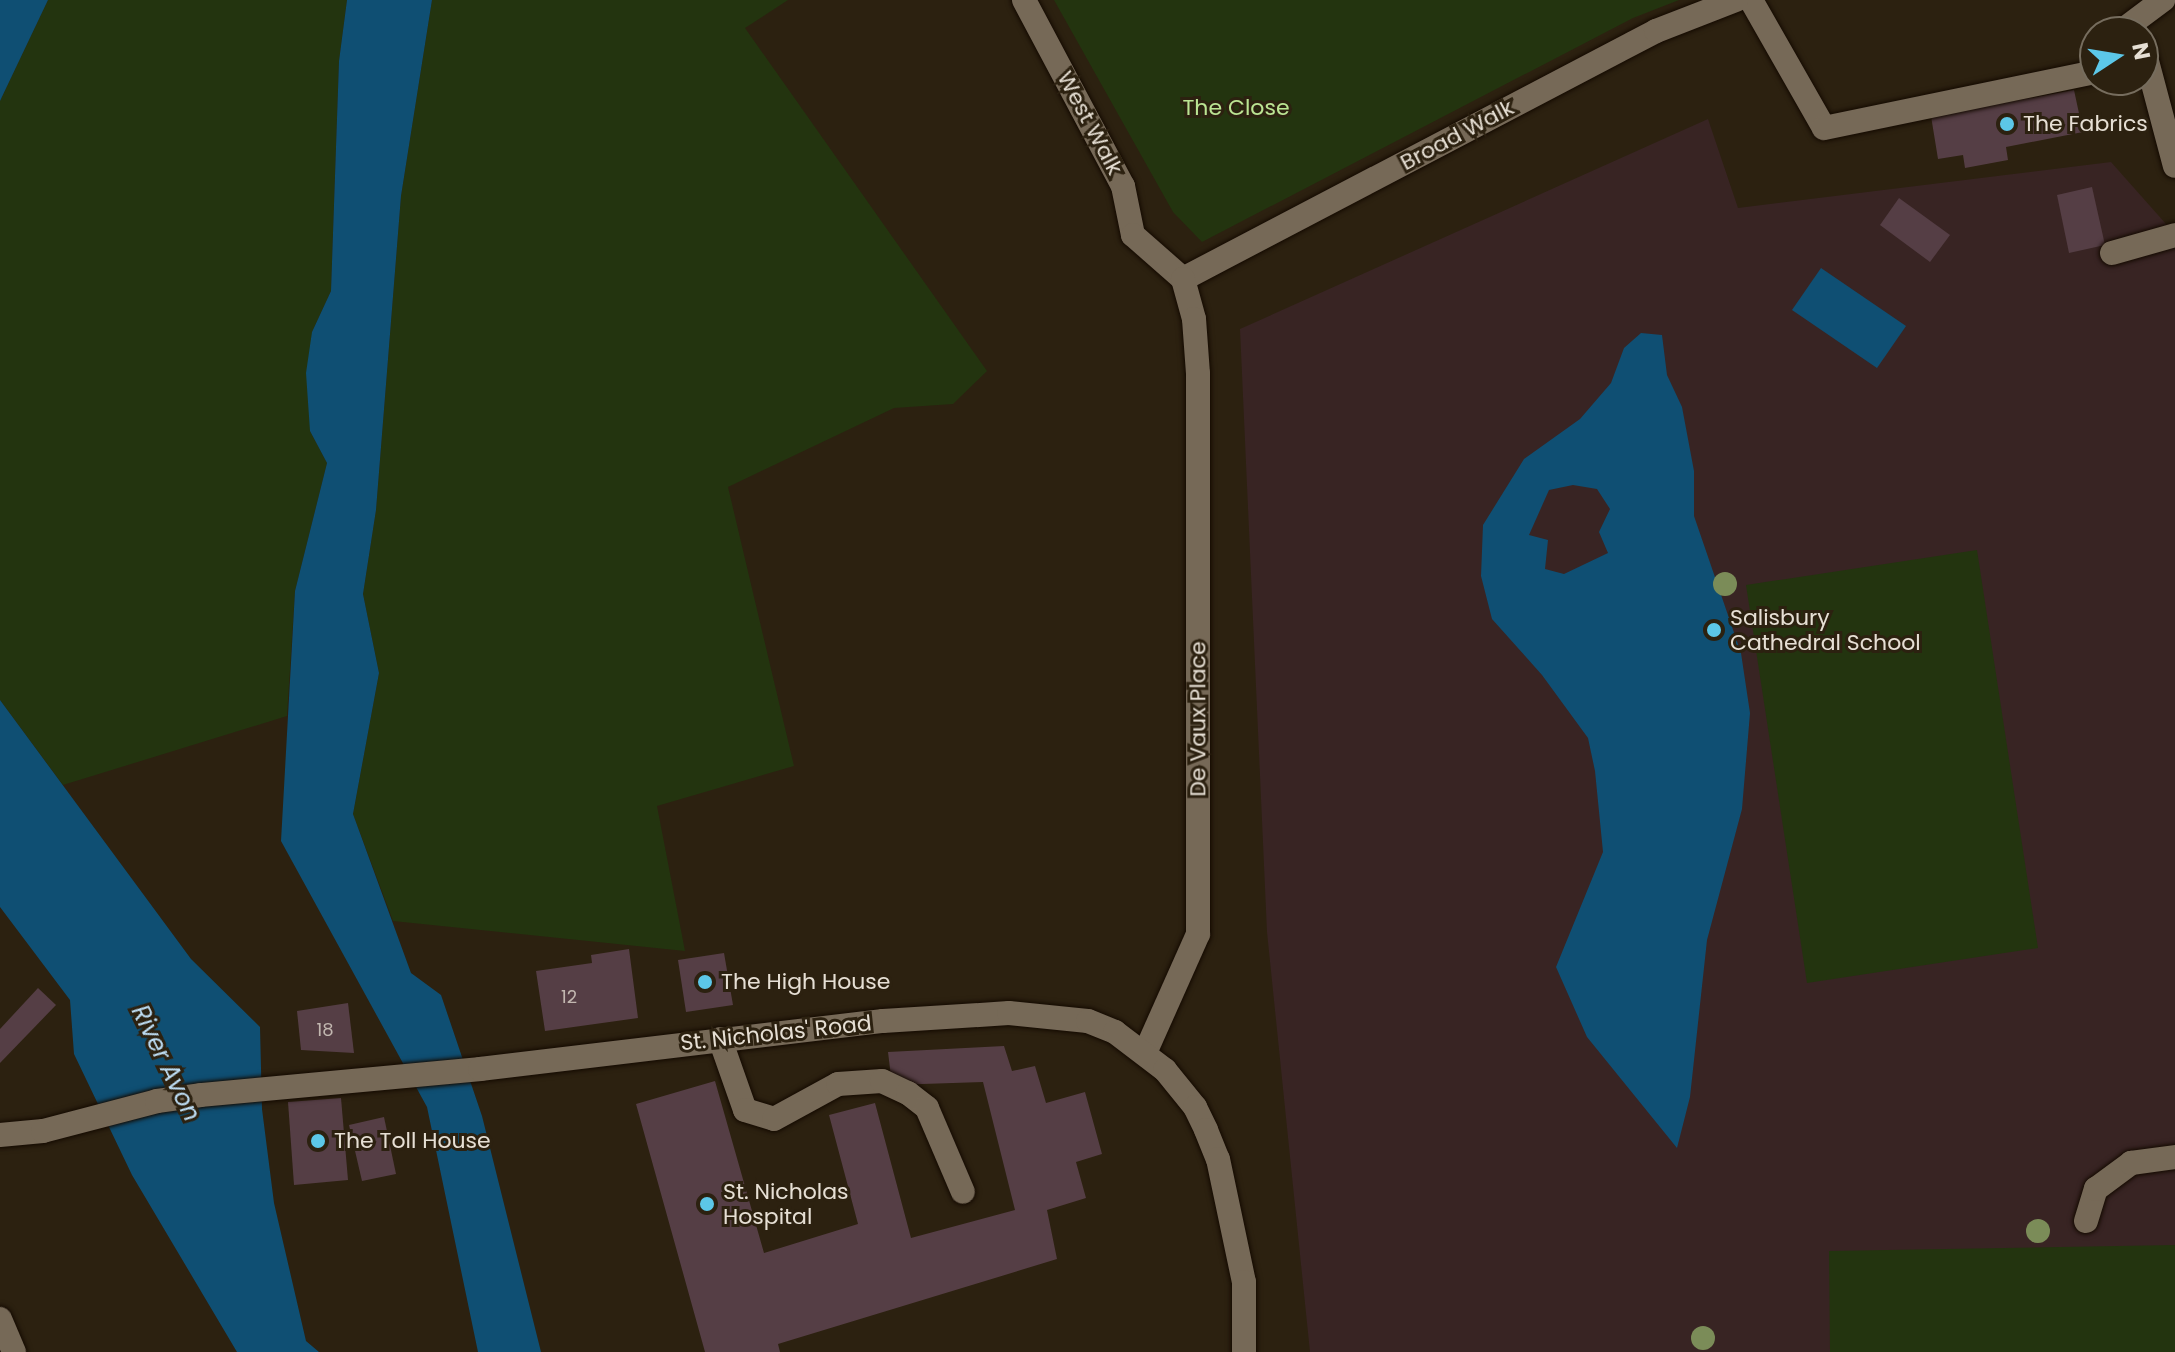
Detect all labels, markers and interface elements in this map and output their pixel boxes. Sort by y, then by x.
north arrow [2079,16,2159,96]
text: N [2124,40,2158,63]
street label: West Walk [1052,67,1128,179]
street label: Broad Walk [1396,94,1518,176]
park label: The Close [1182,95,1290,121]
place label: The Fabrics [2023,111,2148,137]
marker: The Fabrics [1998,115,2016,133]
place label: Salisbury Cathedral School [1730,604,1921,656]
marker: Salisbury Cathedral School [1705,621,1723,639]
street label: De Vaux Place [1185,641,1211,797]
place label: The High House [721,969,890,995]
marker: The High House [696,973,714,991]
house number: 12 [561,986,577,1008]
water label: River Avon [126,1000,206,1126]
street label: St. Nicholas' Road [679,1010,873,1056]
house number: 18 [316,1019,334,1041]
place label: The Toll House [334,1128,491,1154]
marker: The Toll House [309,1132,327,1150]
place label: St. Nicholas Hospital [723,1178,849,1230]
marker: St. Nicholas Hospital [698,1195,716,1213]

